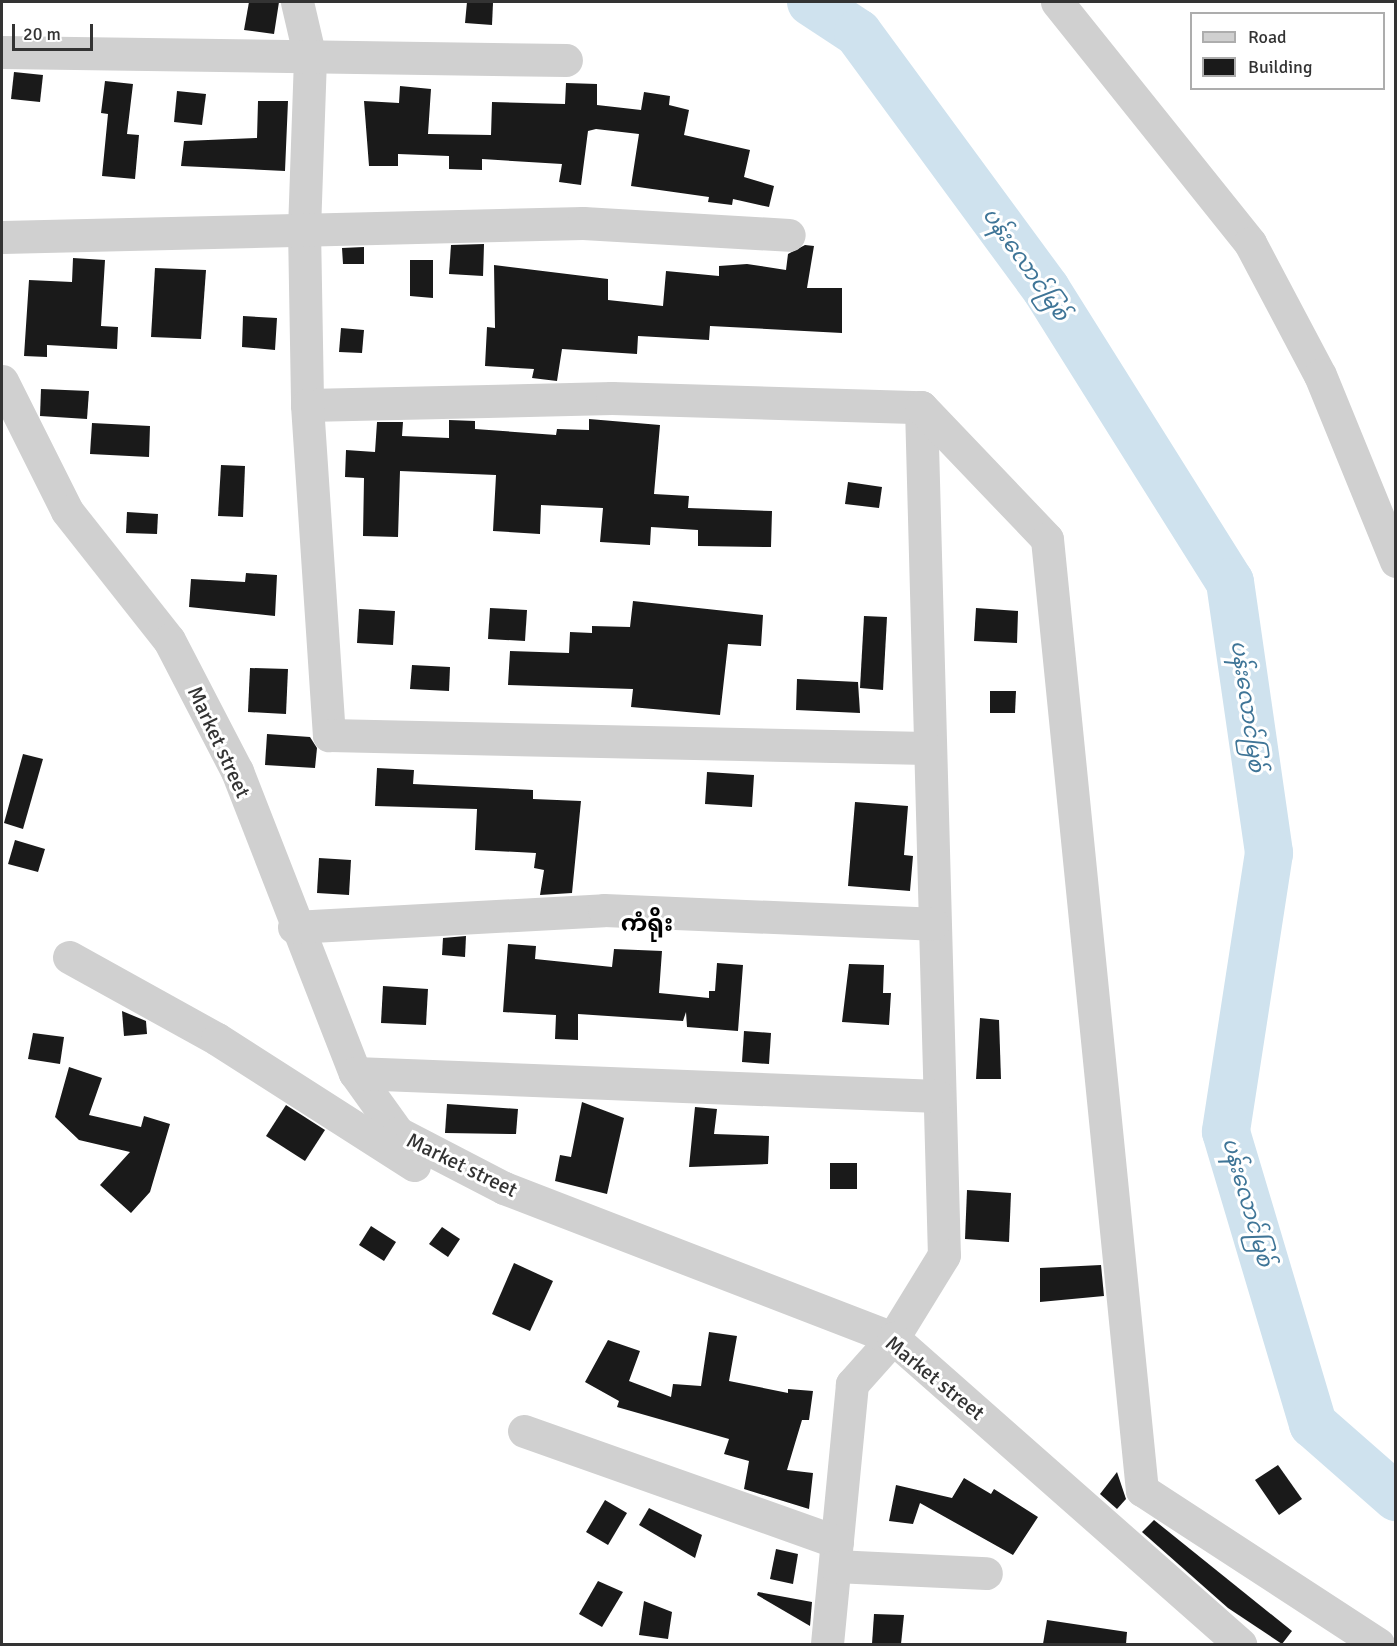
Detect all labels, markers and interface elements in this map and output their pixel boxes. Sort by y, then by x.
scale bar [15,12,96,50]
legend [1190,12,1385,90]
text: 20 m [23,23,61,45]
text: Road [1248,26,1287,48]
text: Building [1248,56,1312,78]
water label: ပန်းလောင်မြစ် [977,202,1075,326]
water label: ပန်းလောင်မြစ် [1226,639,1270,773]
street label: Market street [182,682,256,802]
district label: ကံရိုး [621,910,673,938]
street label: Market street [402,1127,522,1203]
water label: ပန်းလောင်မြစ် [1217,1135,1279,1269]
street label: Market street [880,1330,990,1426]

